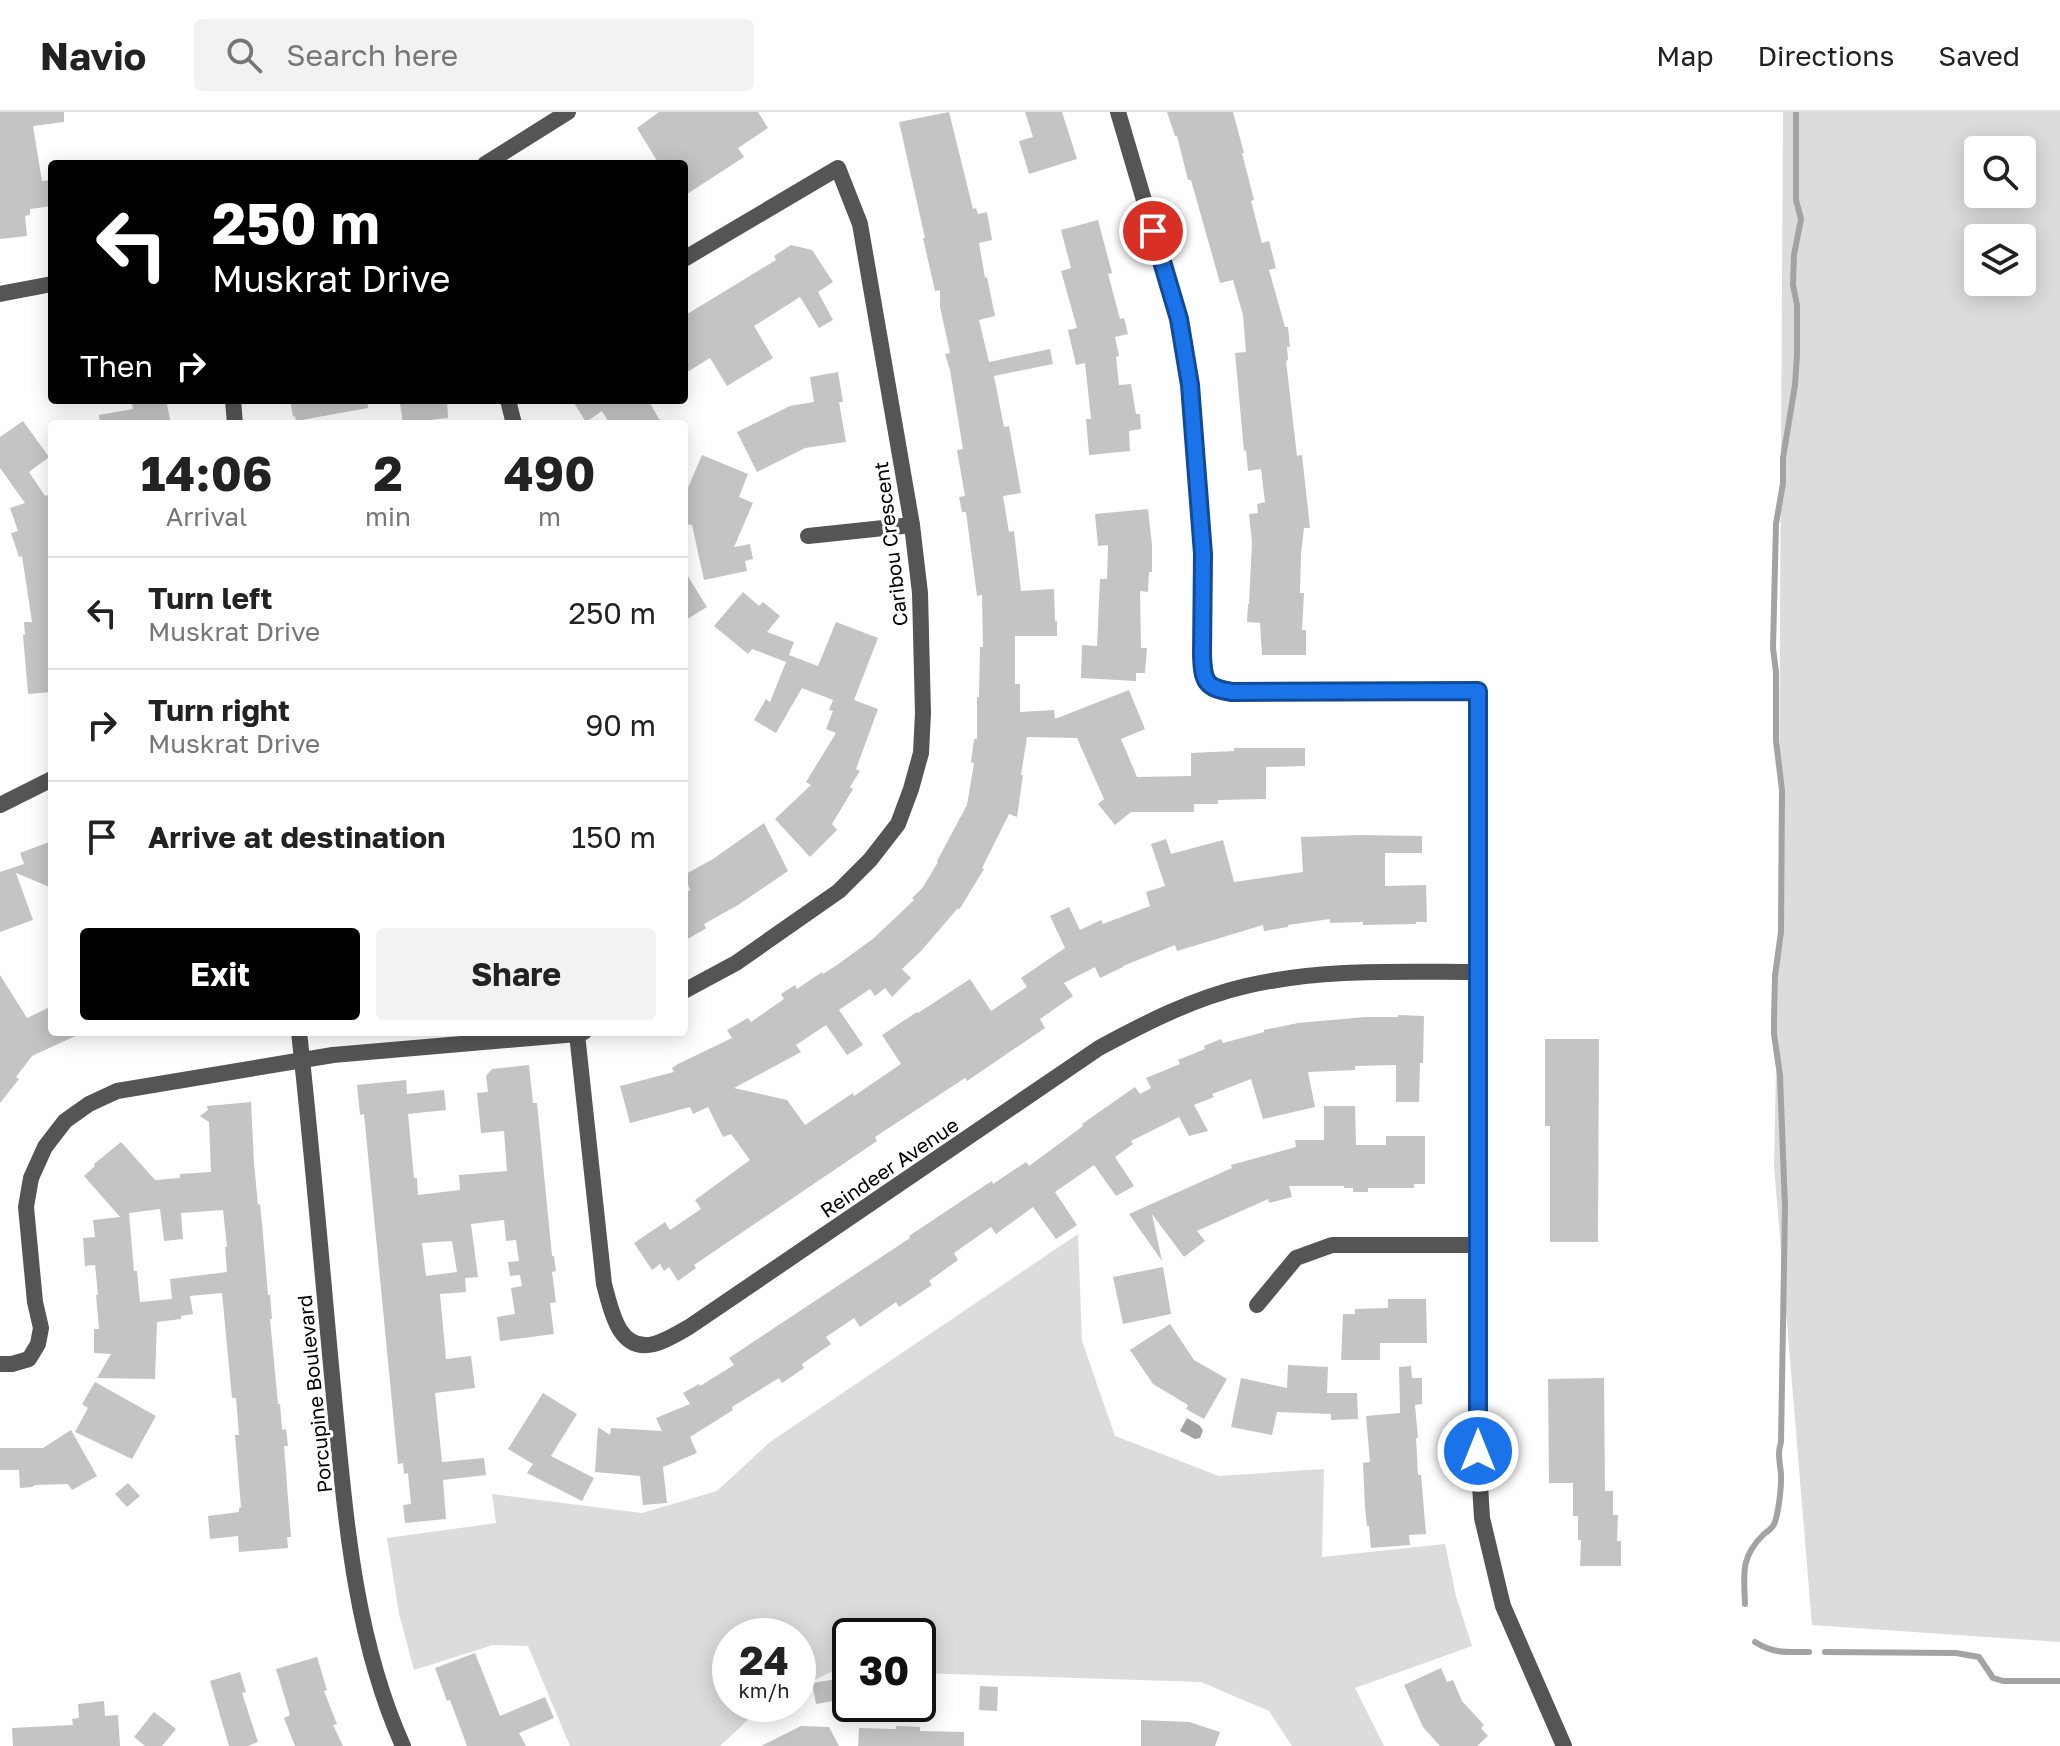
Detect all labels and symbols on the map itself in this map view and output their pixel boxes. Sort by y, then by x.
pin [1119,197,1187,265]
street label: Caribou Crescent [868,460,912,628]
street label: Reindeer Avenue [815,1112,963,1222]
street label: Porcupine Boulevard [292,1294,336,1494]
position arrow [1436,1409,1520,1493]
speed limit sign: 30 [832,1618,936,1722]

